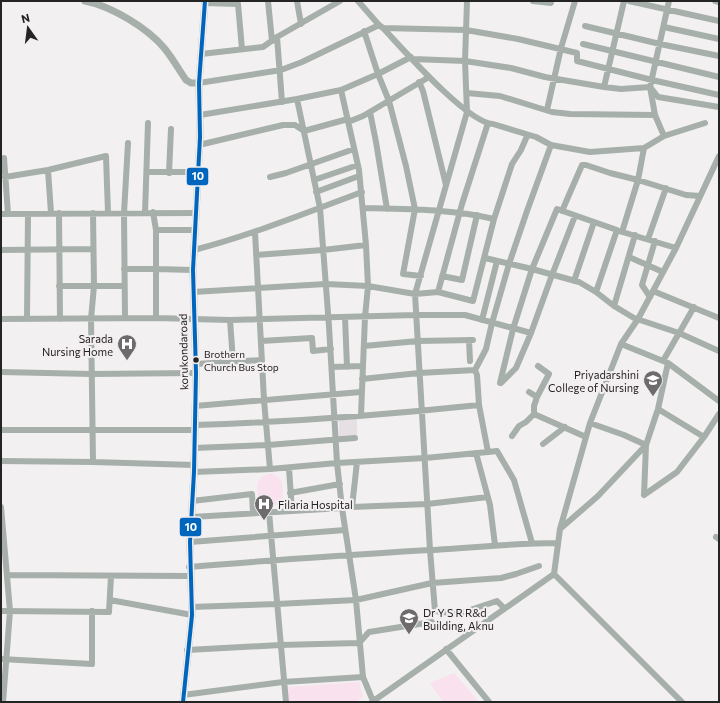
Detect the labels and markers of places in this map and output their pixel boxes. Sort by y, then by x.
place label: Sarada Nursing Home [42,332,113,358]
hospital icon: Sarada Nursing Home [116,333,138,361]
place label: Brothern Church Bus Stop [204,348,279,373]
marker: Brothern Church Bus Stop [191,355,201,365]
place label: Priyadarshini College of Nursing [548,368,639,394]
school or university icon: Priyadarshini College of Nursing [642,369,664,397]
hospital icon: Filaria Hospital [253,493,275,521]
place label: Filaria Hospital [278,498,353,511]
place label: Dr Y S R R&d Building, Aknu [423,606,494,632]
school or university icon: Dr Y S R R&d Building, Aknu [398,607,420,635]

